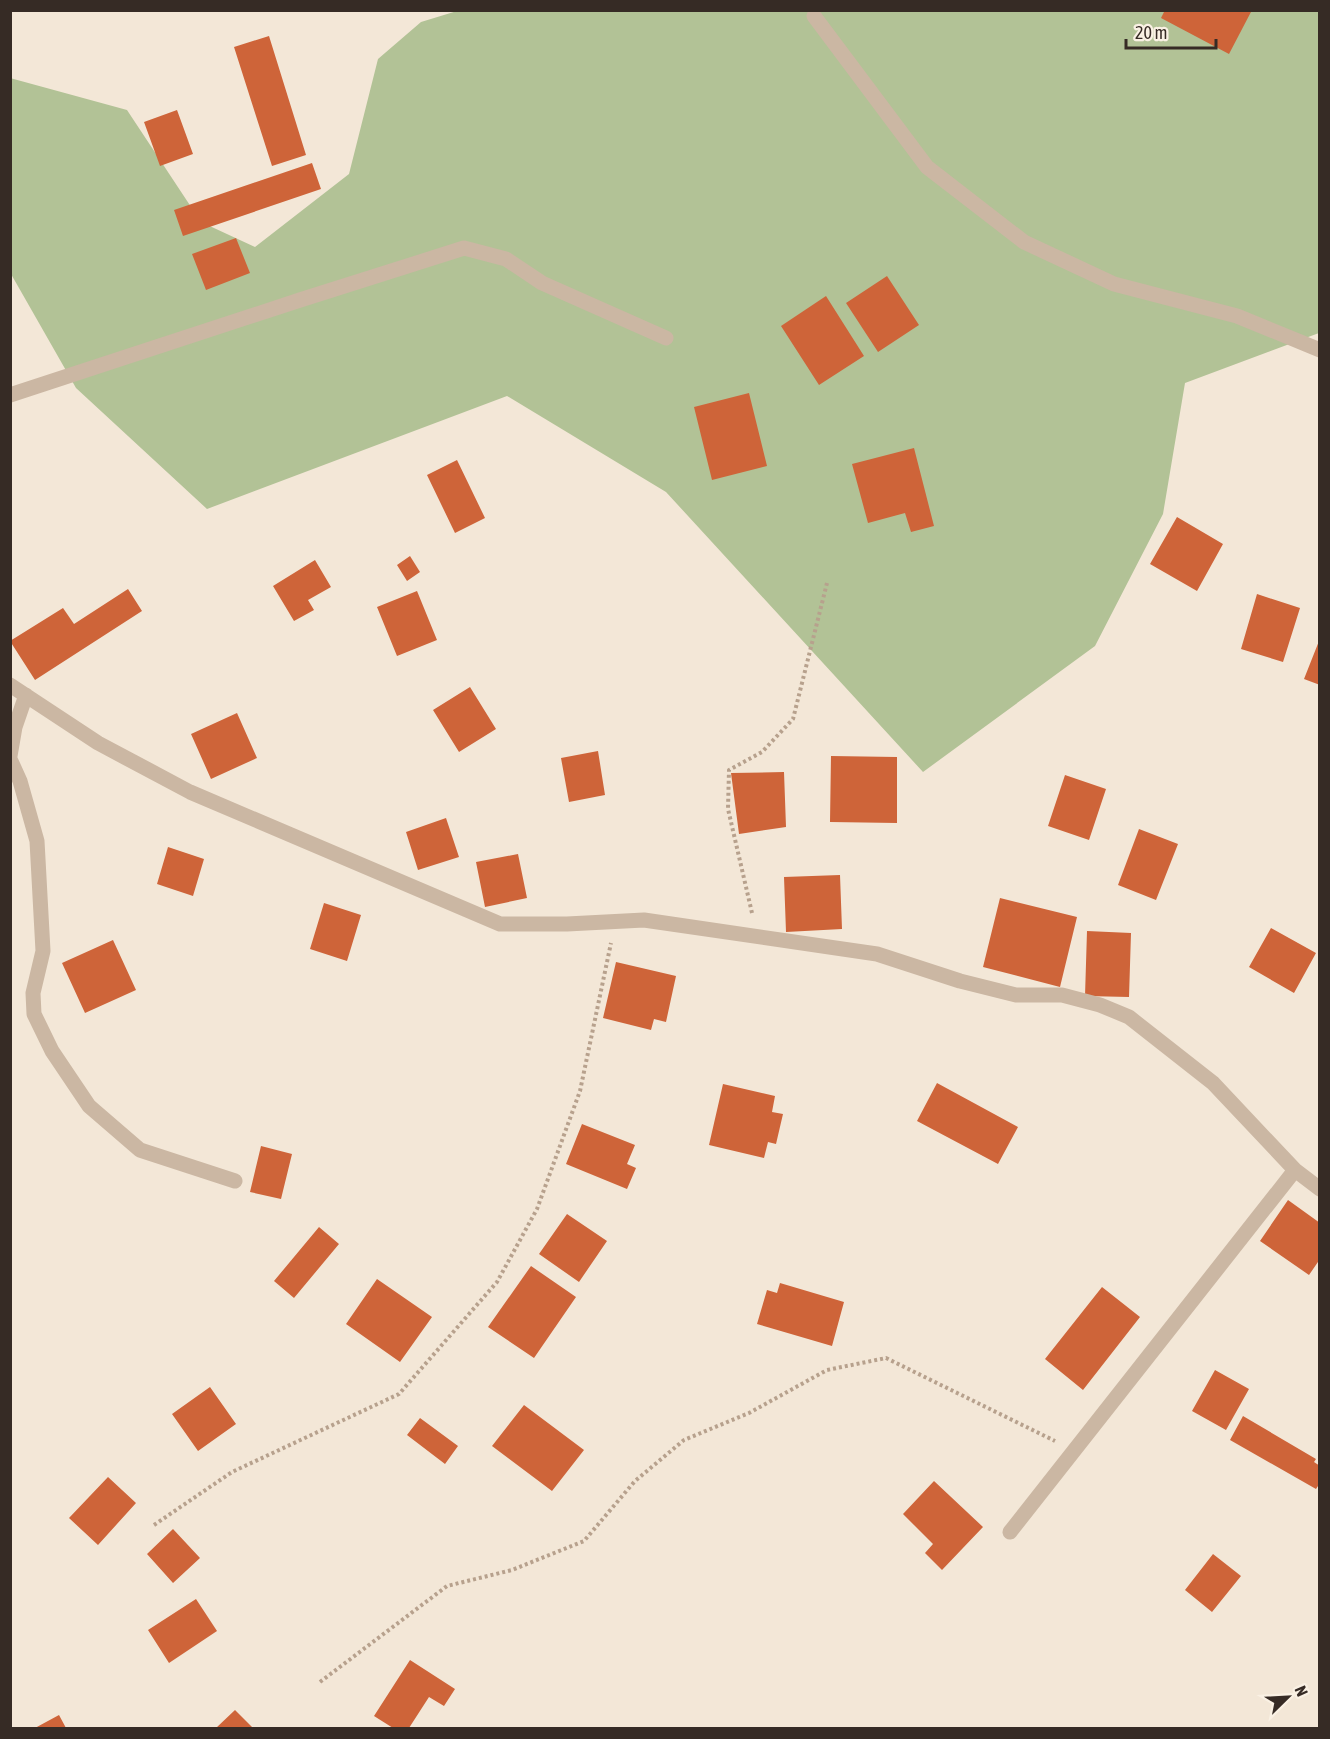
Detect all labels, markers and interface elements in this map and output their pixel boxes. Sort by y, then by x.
scale bar [1126,12,1216,50]
text: 20 m [1135,22,1167,43]
north arrow [1258,1667,1318,1727]
text: N [1292,1683,1312,1699]

